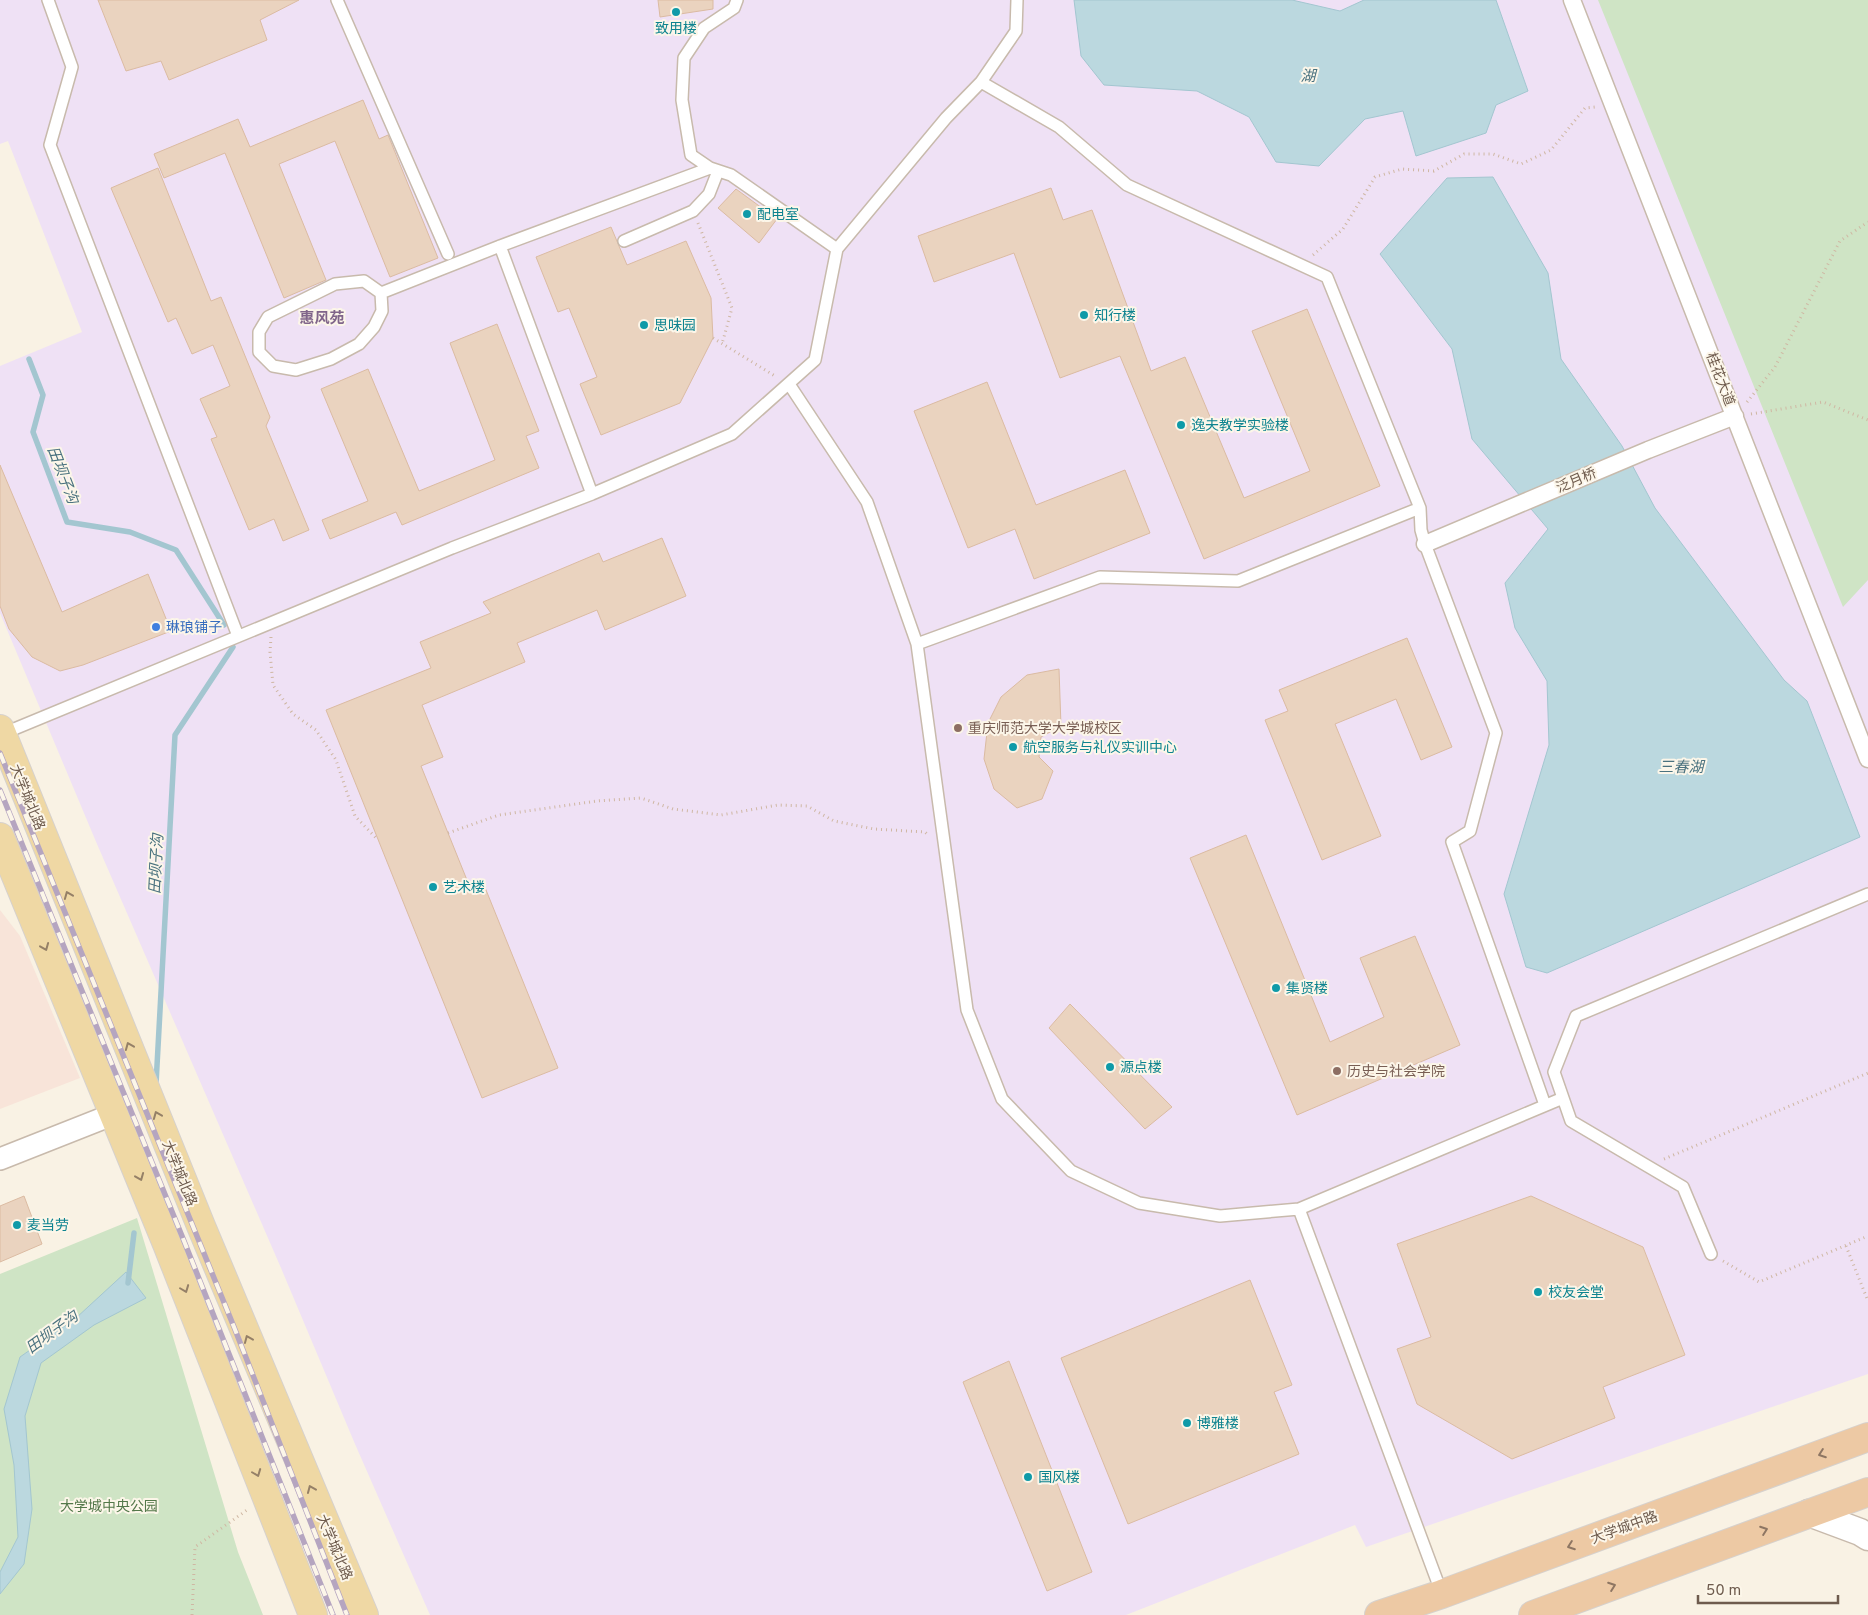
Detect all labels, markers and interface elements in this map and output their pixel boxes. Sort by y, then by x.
marker: 致用楼 [670,6,682,18]
place label: 致用楼 [655,21,697,38]
water label: 湖 [1300,68,1317,87]
place label: 配电室 [757,206,799,224]
marker: 配电室 [741,208,753,220]
place label: 知行楼 [1094,308,1136,325]
marker: 知行楼 [1078,309,1090,321]
district label: 惠风苑 [299,310,345,329]
place label: 思味园 [654,318,696,335]
marker: 思味园 [638,319,650,331]
street label: 桂花大道 [1702,350,1738,409]
place label: 逸夫教学实验楼 [1191,418,1289,435]
marker: 逸夫教学实验楼 [1175,419,1187,431]
water label: 田坝子沟 [42,444,82,509]
street label: 泛月桥 [1554,465,1599,497]
place label: 琳琅铺子 [166,620,222,637]
marker: 琳琅铺子 [150,621,162,633]
place label: 重庆师范大学大学城校区 [968,720,1122,738]
marker: 重庆师范大学大学城校区 [952,722,964,734]
place label: 航空服务与礼仪实训中心 [1023,739,1177,757]
marker: 航空服务与礼仪实训中心 [1007,741,1019,753]
water label: 三春湖 [1658,759,1705,778]
street label: 大学城北路 [6,762,49,833]
water label: 田坝子沟 [146,832,169,895]
place label: 艺术楼 [443,880,485,897]
marker: 艺术楼 [427,881,439,893]
one-way arrow [63,891,74,900]
one-way arrow [39,942,50,951]
place label: 集贤楼 [1286,981,1328,998]
marker: 集贤楼 [1270,982,1282,994]
one-way arrow [125,1042,135,1050]
place label: 源点楼 [1120,1060,1162,1077]
marker: 源点楼 [1104,1061,1116,1073]
place label: 历史与社会学院 [1347,1064,1445,1081]
marker: 历史与社会学院 [1331,1065,1343,1077]
one-way arrow [153,1111,163,1120]
street label: 大学城北路 [158,1138,201,1209]
one-way arrow [134,1172,144,1181]
place label: 麦当劳 [27,1218,69,1235]
marker: 麦当劳 [11,1219,23,1231]
one-way arrow [178,1284,189,1293]
place label: 校友会堂 [1548,1284,1604,1302]
marker: 校友会堂 [1532,1286,1544,1298]
water label: 田坝子沟 [23,1307,84,1359]
one-way arrow [244,1336,254,1344]
place label: 博雅楼 [1197,1415,1239,1433]
marker: 博雅楼 [1181,1417,1193,1429]
one-way arrow [1818,1448,1827,1458]
one-way arrow [251,1468,261,1477]
place label: 国风楼 [1038,1470,1080,1487]
marker: 国风楼 [1022,1471,1034,1483]
one-way arrow [307,1485,318,1494]
park label: 大学城中央公园 [60,1499,158,1516]
street label: 大学城中路 [1589,1508,1660,1548]
street label: 大学城北路 [312,1512,356,1583]
one-way arrow [1759,1526,1768,1536]
one-way arrow [1567,1540,1576,1550]
scale bar [1698,1572,1838,1604]
one-way arrow [1607,1582,1615,1592]
text: 50 m [1706,1582,1741,1601]

